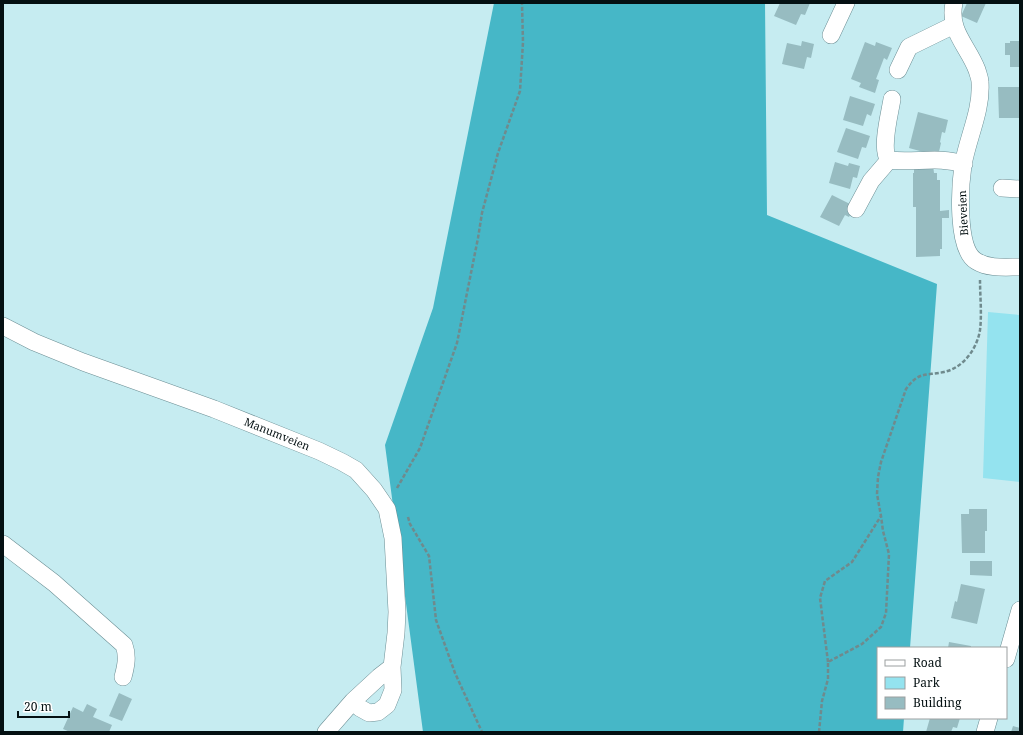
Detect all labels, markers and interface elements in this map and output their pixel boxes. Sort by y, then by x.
street label: Bieveien [954,190,971,236]
street label: Manumveien [242,414,312,454]
legend [877,647,1007,719]
text: Road [913,654,943,671]
text: Park [913,674,941,691]
scale bar [18,693,69,719]
text: Building [913,694,962,711]
text: 20 m [24,698,52,715]

